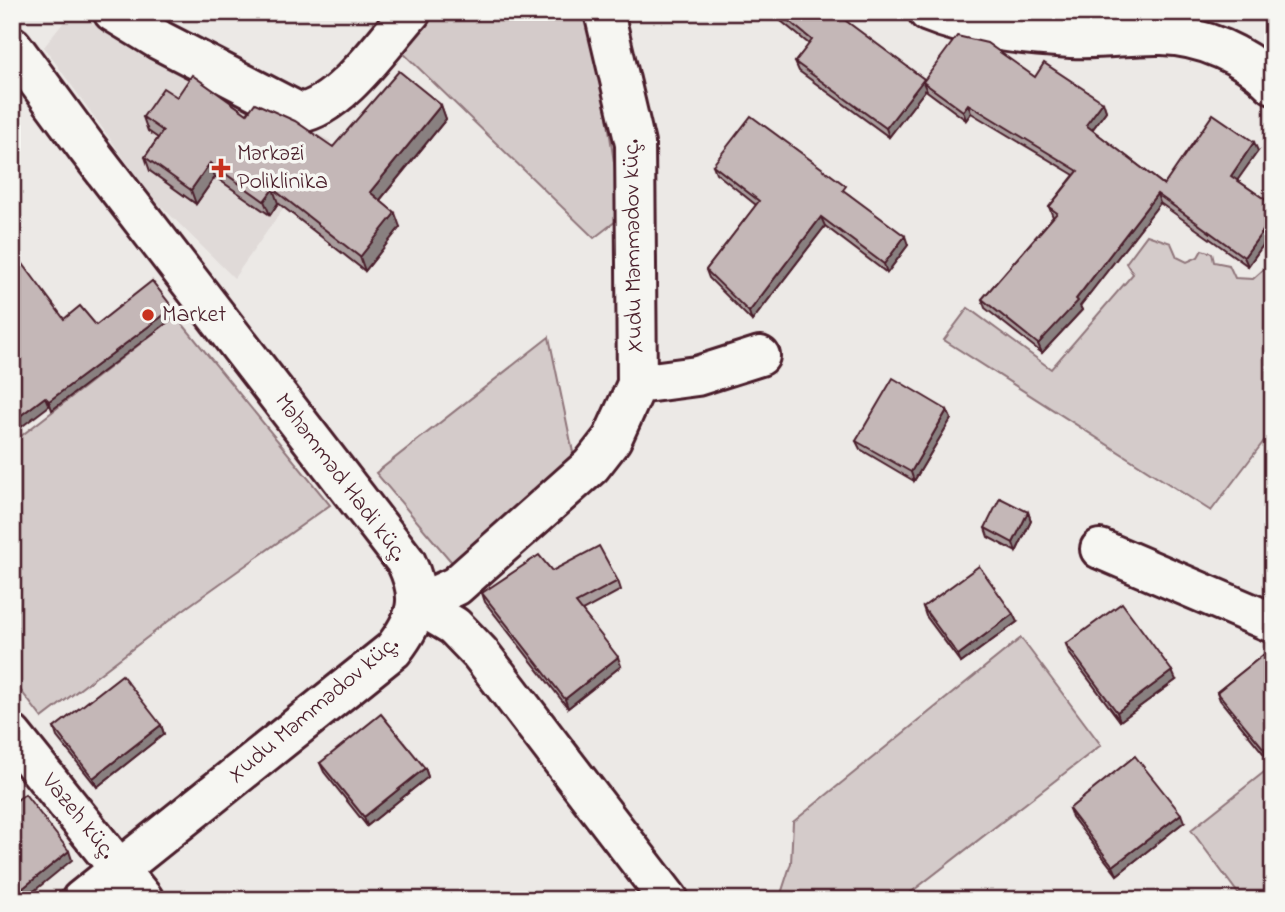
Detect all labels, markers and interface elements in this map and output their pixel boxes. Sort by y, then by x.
place label: Mərkəzi Poliklinika [237,137,328,200]
street label: Xudu Məmmədov küç. [615,139,653,353]
marker: Mərkəzi Poliklinika [211,158,231,178]
place label: Market [162,298,226,333]
marker: Market [140,307,156,323]
street label: Məhəmməd Hadi küç. [265,386,415,570]
street label: Xudu Məmmədov küç. [221,628,407,792]
street label: Vazeh küç. [32,766,124,868]

